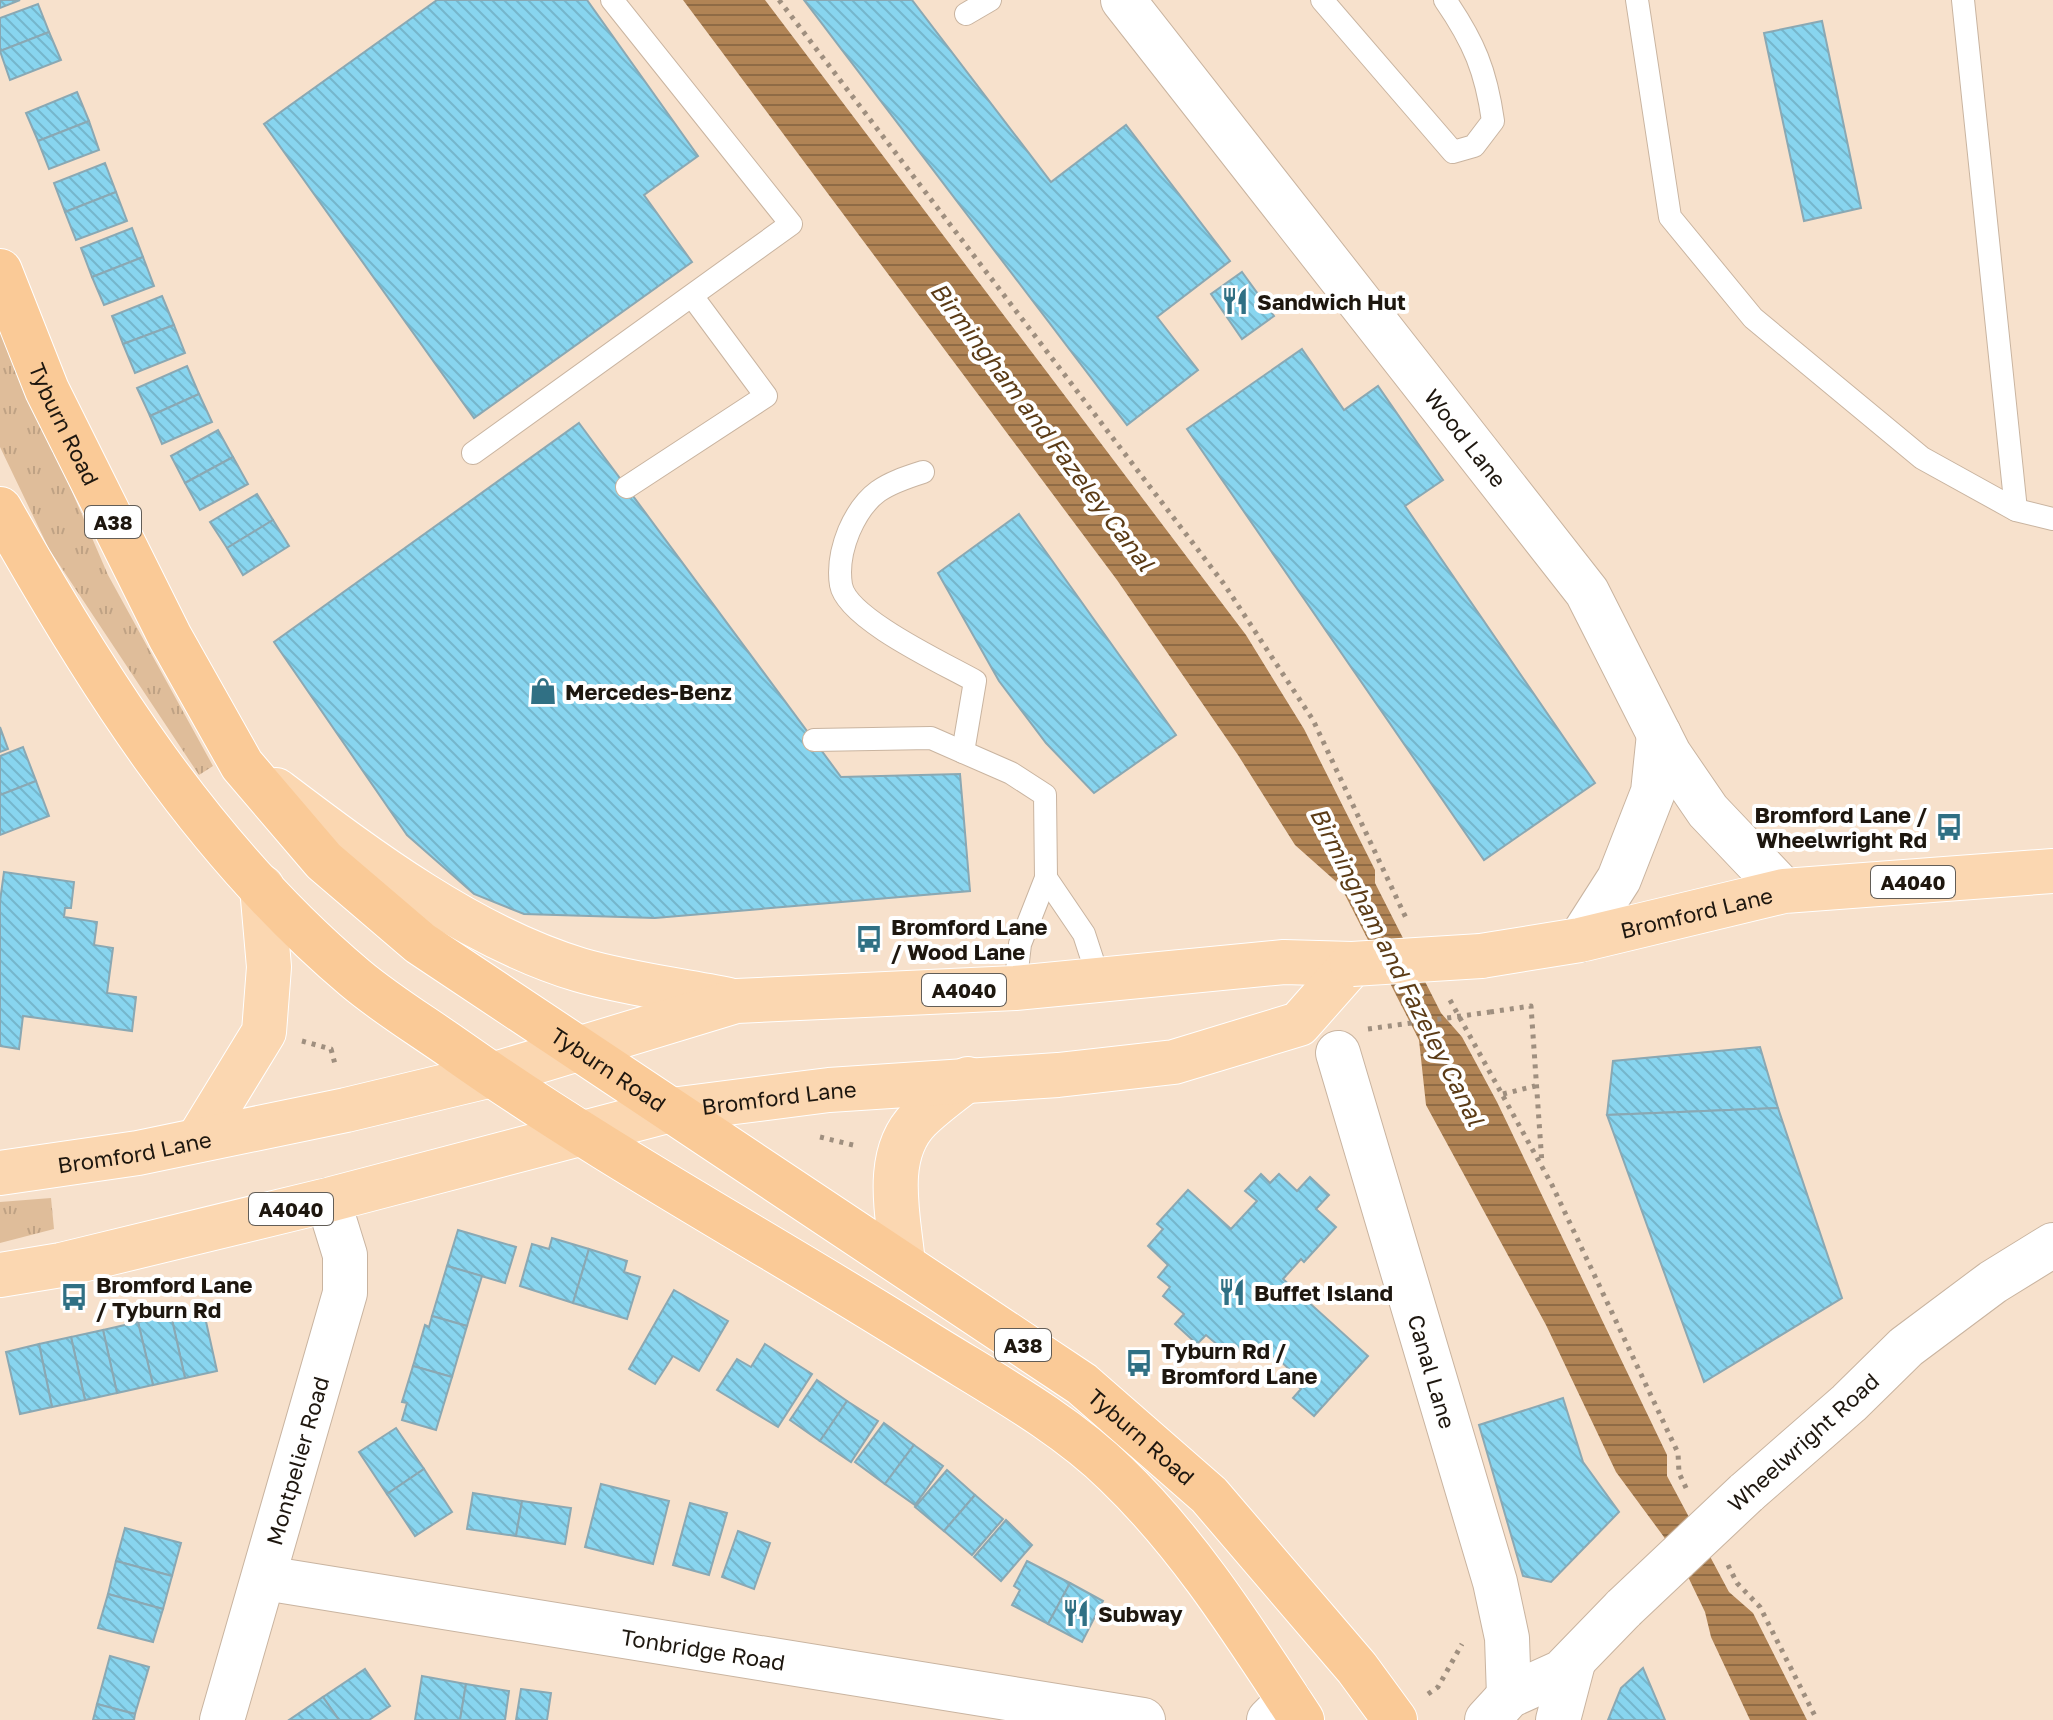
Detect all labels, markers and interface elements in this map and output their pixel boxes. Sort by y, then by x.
water label: Birmingham and Fazeley Canal [924,276,1162,578]
restaurant icon: Sandwich Hut [1220,286,1250,316]
place label: Sandwich Hut [1257,288,1406,315]
street label: Tyburn Road [24,359,106,489]
street label: Wood Lane [1419,383,1513,492]
road number: A38 [85,506,141,538]
shop icon: Mercedes-Benz [528,676,558,706]
place label: Mercedes-Benz [565,678,732,705]
place label: Bromford Lane / Wheelwright Rd [1755,801,1927,853]
water label: Birmingham and Fazeley Canal [1304,802,1492,1132]
bus stop icon: Bromford Lane / Wheelwright Rd [1934,812,1964,842]
road number: A4040 [1871,866,1955,898]
street label: Bromford Lane [1618,881,1775,943]
place label: Bromford Lane / Wood Lane [891,913,1047,965]
bus stop icon: Bromford Lane / Wood Lane [854,924,884,954]
road number: A4040 [922,974,1006,1006]
street label: Tyburn Road [546,1021,671,1117]
street label: Bromford Lane [700,1075,857,1120]
street label: Bromford Lane [56,1125,214,1178]
road number: A4040 [249,1193,333,1225]
place label: Bromford Lane / Tyburn Rd [96,1271,252,1323]
restaurant icon: Buffet Island [1217,1277,1247,1307]
place label: Buffet Island [1254,1279,1393,1306]
bus stop icon: Bromford Lane / Tyburn Rd [59,1282,89,1312]
street label: Canal Lane [1403,1311,1462,1431]
road number: A38 [995,1329,1051,1361]
place label: Tyburn Rd / Bromford Lane [1161,1337,1317,1389]
bus stop icon: Tyburn Rd / Bromford Lane [1124,1348,1154,1378]
street label: Wheelwright Road [1722,1367,1884,1517]
street label: Montpelier Road [260,1373,334,1548]
street label: Tyburn Road [1083,1382,1201,1490]
restaurant icon: Subway [1061,1598,1091,1628]
place label: Subway [1098,1600,1183,1627]
street label: Tonbridge Road [619,1622,787,1675]

